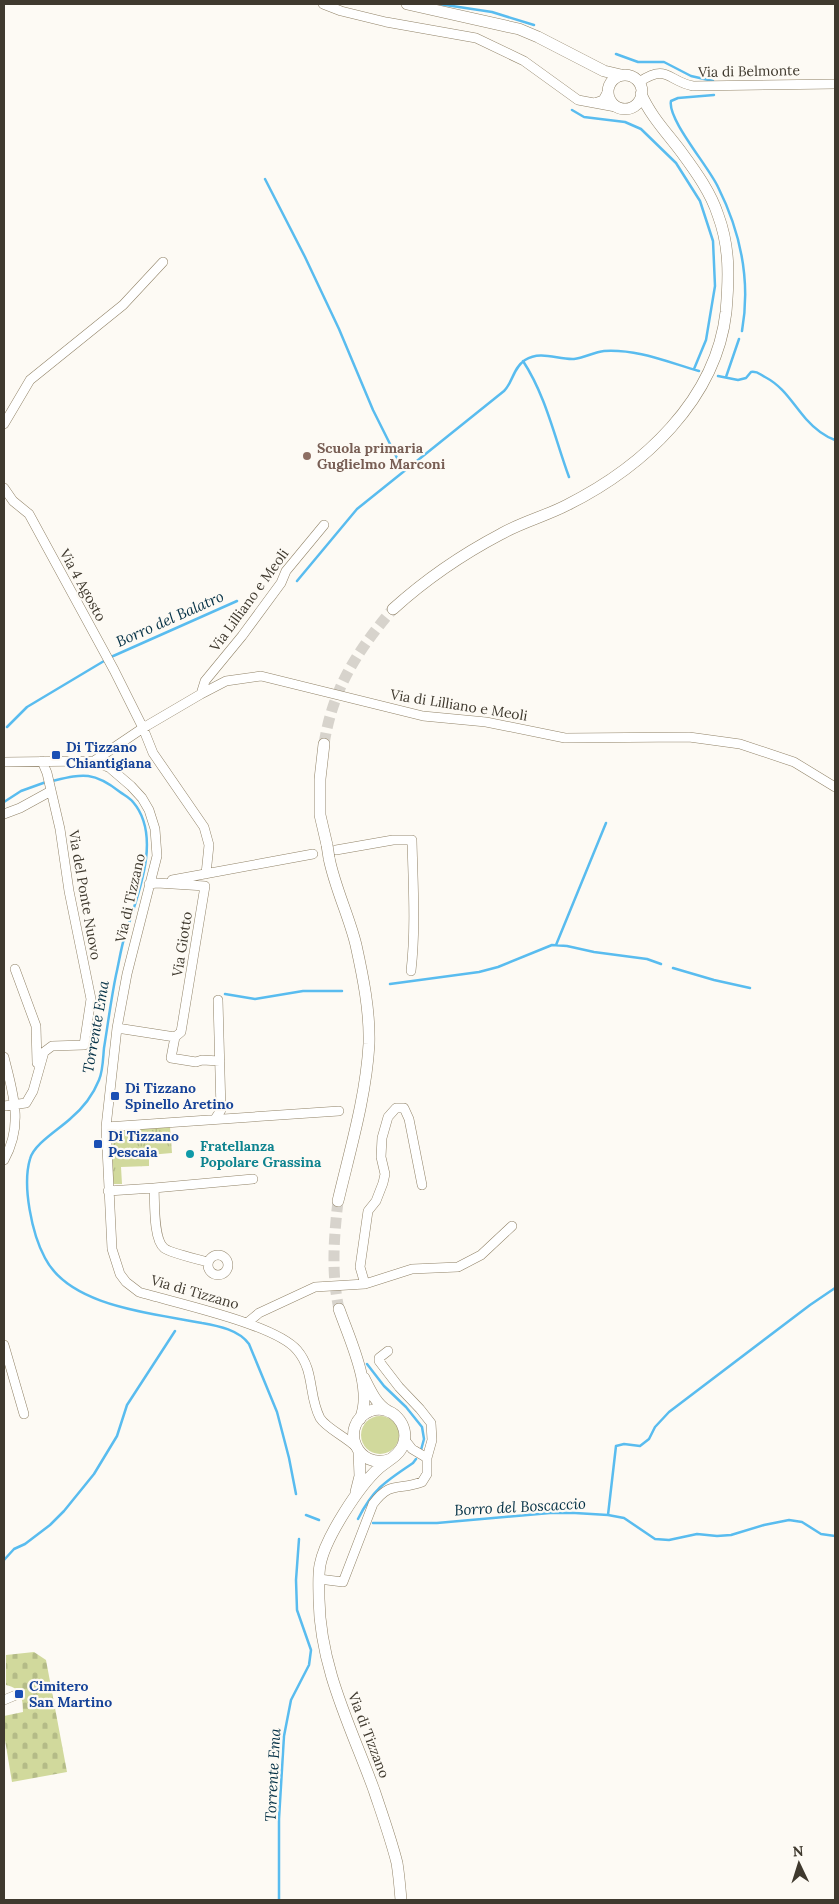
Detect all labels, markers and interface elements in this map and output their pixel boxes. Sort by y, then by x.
street label: Via di Belmonte [697,61,801,81]
place label: Scuola primaria Guglielmo Marconi [317,439,446,473]
marker: Scuola primaria Guglielmo Marconi [301,450,313,462]
street label: Via 4 Agosto [55,545,110,624]
street label: Via Lilliano e Meoli [205,545,292,656]
water label: Borro del Balatro [113,586,227,651]
street label: Via di Lilliano e Meoli [388,685,529,725]
place label: Di Tizzano Chiantigiana [66,738,152,772]
marker: Di Tizzano Chiantigiana [50,749,62,761]
street label: Via del Ponte Nuovo [65,828,105,961]
street label: Via di Tizzano [111,852,149,945]
street label: Via Giotto [168,910,196,979]
water label: Torrente Ema [78,978,113,1075]
place label: Di Tizzano Spinello Aretino [125,1079,234,1113]
marker: Di Tizzano Spinello Aretino [109,1090,121,1102]
place label: Di Tizzano Pescaia [108,1127,179,1161]
place label: Fratellanza Popolare Grassina [200,1137,322,1171]
marker: Di Tizzano Pescaia [92,1138,104,1150]
marker: Fratellanza Popolare Grassina [184,1148,196,1160]
street label: Via di Tizzano [148,1271,241,1313]
water label: Borro del Boscaccio [454,1494,586,1519]
place label: Cimitero San Martino [29,1677,112,1711]
marker: Cimitero San Martino [13,1688,25,1700]
street label: Via di Tizzano [344,1688,394,1781]
water label: Torrente Ema [261,1727,284,1822]
north arrow [774,1839,824,1889]
text: N [792,1842,804,1860]

